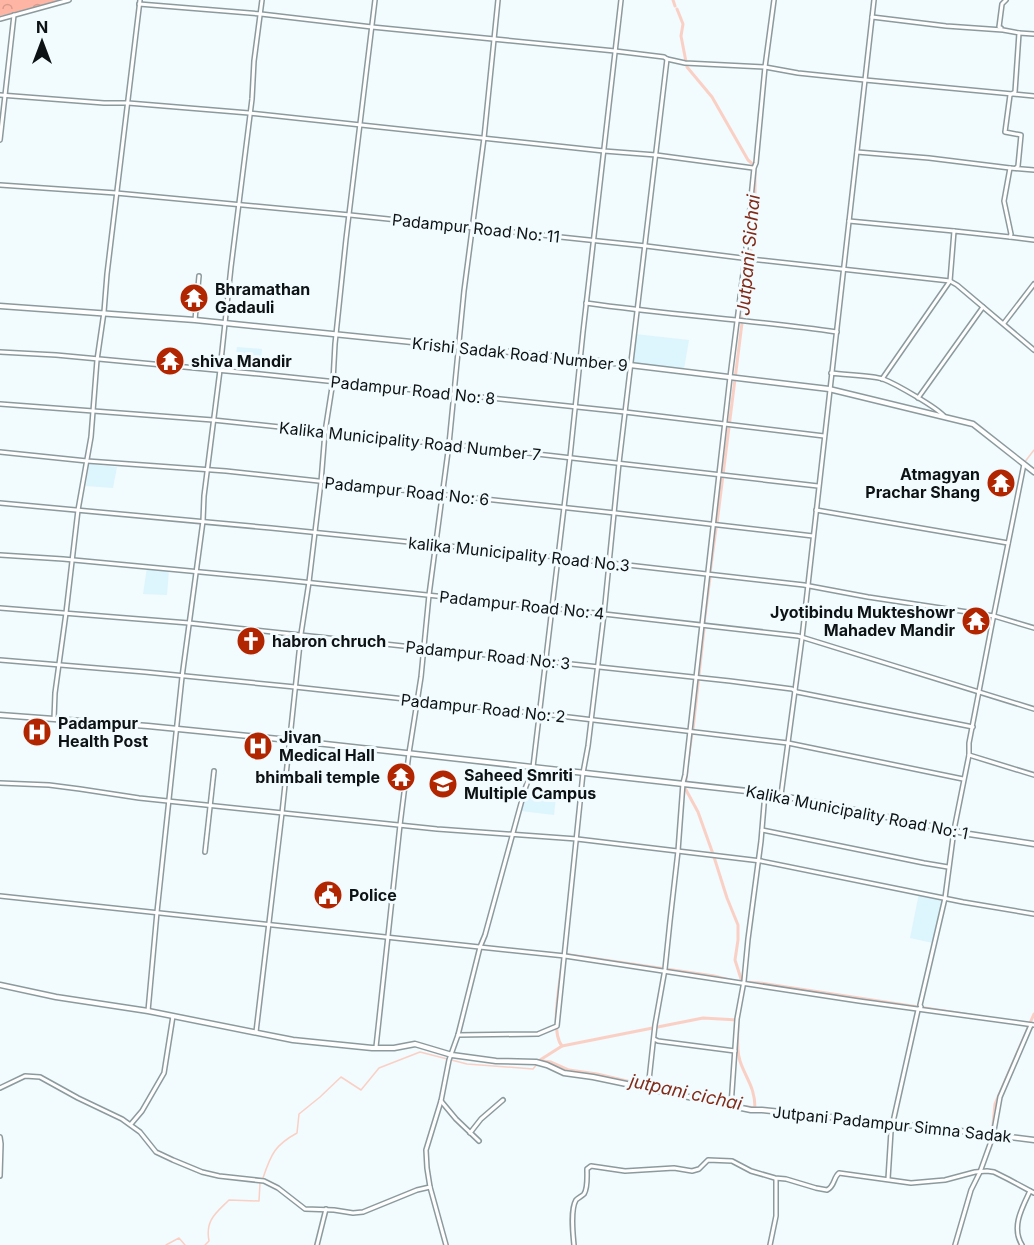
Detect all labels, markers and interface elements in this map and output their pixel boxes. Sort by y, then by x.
north arrow [12,12,72,72]
text: N [36,17,48,37]
water label: Jutpani Sichai [732,193,764,316]
street label: Padampur Road No: 11 [391,209,561,247]
place label: Bhramathan Gadauli [215,279,310,317]
temple icon: Bhramathan Gadauli [178,282,210,314]
street label: Krishi Sadak Road Number 9 [411,333,629,375]
temple icon: shiva Mandir [154,345,186,377]
place label: shiva Mandir [191,351,292,371]
street label: Padampur Road No: 8 [330,371,496,409]
street label: Kalika Municipality Road Number 7 [278,417,542,465]
place label: Atmagyan Prachar Shang [865,464,980,502]
temple icon: Atmagyan Prachar Shang [985,467,1017,499]
street label: Padampur Road No: 6 [324,472,490,510]
street label: kalika Municipality Road No.3 [407,532,631,576]
street label: Padampur Road No: 4 [438,586,606,624]
place label: Jyotibindu Mukteshowr Mahadev Mandir [770,602,955,640]
temple icon: Jyotibindu Mukteshowr Mahadev Mandir [960,605,992,637]
church icon: habron chruch [235,625,267,657]
place label: habron chruch [272,631,386,651]
street label: Padampur Road No: 3 [405,636,571,674]
street label: Padampur Road No: 2 [400,689,566,727]
place label: Padampur Health Post [58,713,148,751]
hospital icon: Padampur Health Post [21,716,53,748]
place label: Jivan Medical Hall [279,727,375,765]
hospital icon: Jivan Medical Hall [242,730,274,762]
temple icon: bhimbali temple [385,761,417,793]
place label: Saheed Smriti Multiple Campus [464,765,596,803]
place label: bhimbali temple [255,767,380,787]
school or university icon: Saheed Smriti Multiple Campus [427,768,459,800]
street label: Kalika Municipality Road No: 1 [744,781,970,843]
public building icon: Police [312,879,344,911]
place label: Police [349,885,397,905]
water label: jutpani cichai [626,1069,745,1114]
street label: Jutpani Padampur Simna Sadak [771,1101,1013,1147]

